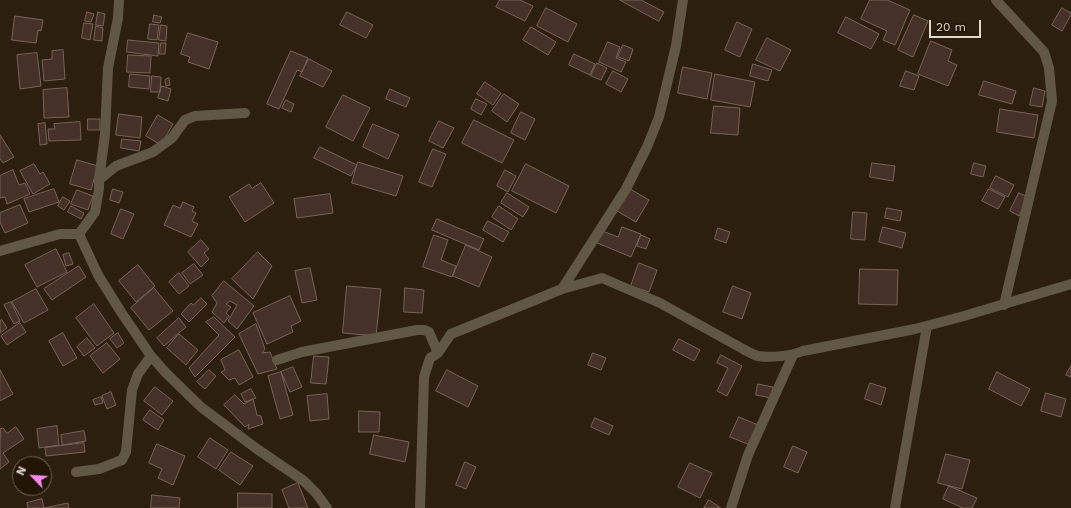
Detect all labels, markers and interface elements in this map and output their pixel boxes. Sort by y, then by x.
scale bar [931,12,983,38]
text: 20 m [936,20,966,34]
north arrow [12,456,52,496]
text: N [14,465,29,478]

